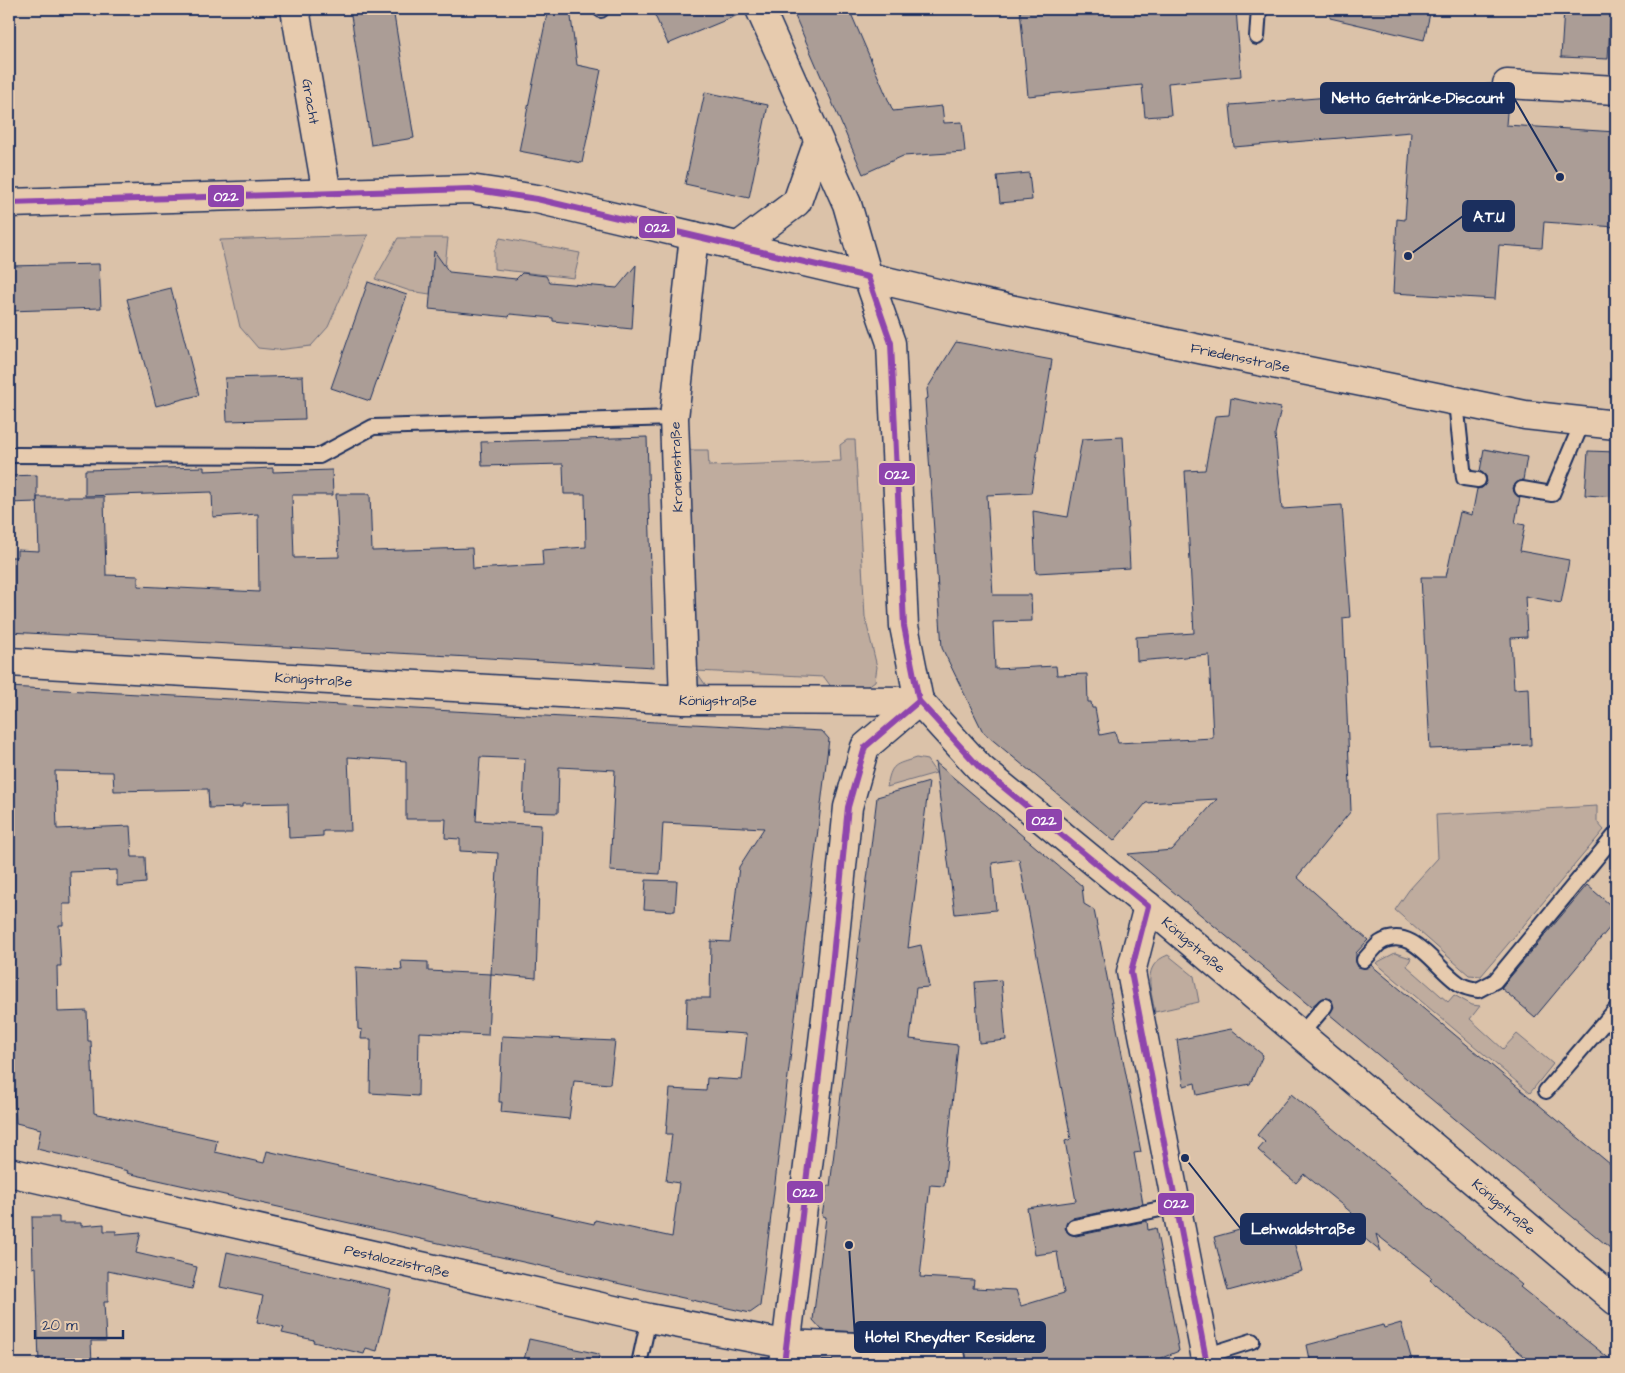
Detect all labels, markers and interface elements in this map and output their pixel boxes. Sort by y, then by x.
street label: Gracht [296,77,324,127]
callout: Netto Getränke-Discount [1321,83,1514,113]
text: Netto Getränke-Discount [1332,88,1505,109]
line badge: 022 [207,184,245,208]
text: 022 [214,187,239,207]
callout: A.T.U [1463,201,1514,231]
text: A.T.U [1473,207,1505,228]
line badge: 022 [638,215,676,239]
text: 022 [645,218,670,238]
street label: Friedensstraße [1189,338,1292,378]
street label: Kronenstraße [665,421,689,513]
line badge: 022 [878,462,916,486]
text: 022 [885,465,910,485]
street label: Königstraße [274,668,353,692]
street label: Königstraße [678,691,757,711]
line badge: 022 [1025,808,1063,832]
text: 022 [1032,811,1057,831]
street label: Königstraße [1157,913,1230,978]
street label: Königstraße [1467,1175,1540,1240]
line badge: 022 [786,1180,824,1204]
text: 022 [793,1183,818,1203]
line badge: 022 [1157,1192,1195,1216]
text: 022 [1164,1194,1189,1214]
callout: Lehwaldstraße [1241,1214,1365,1244]
text: Lehwaldstraße [1251,1219,1355,1240]
street label: Pestalozzistraße [342,1240,452,1283]
scale bar [35,1308,122,1340]
text: 20 m [42,1315,78,1336]
callout: Hotel Rheydter Residenz [855,1322,1045,1352]
text: Hotel Rheydter Residenz [865,1327,1036,1349]

